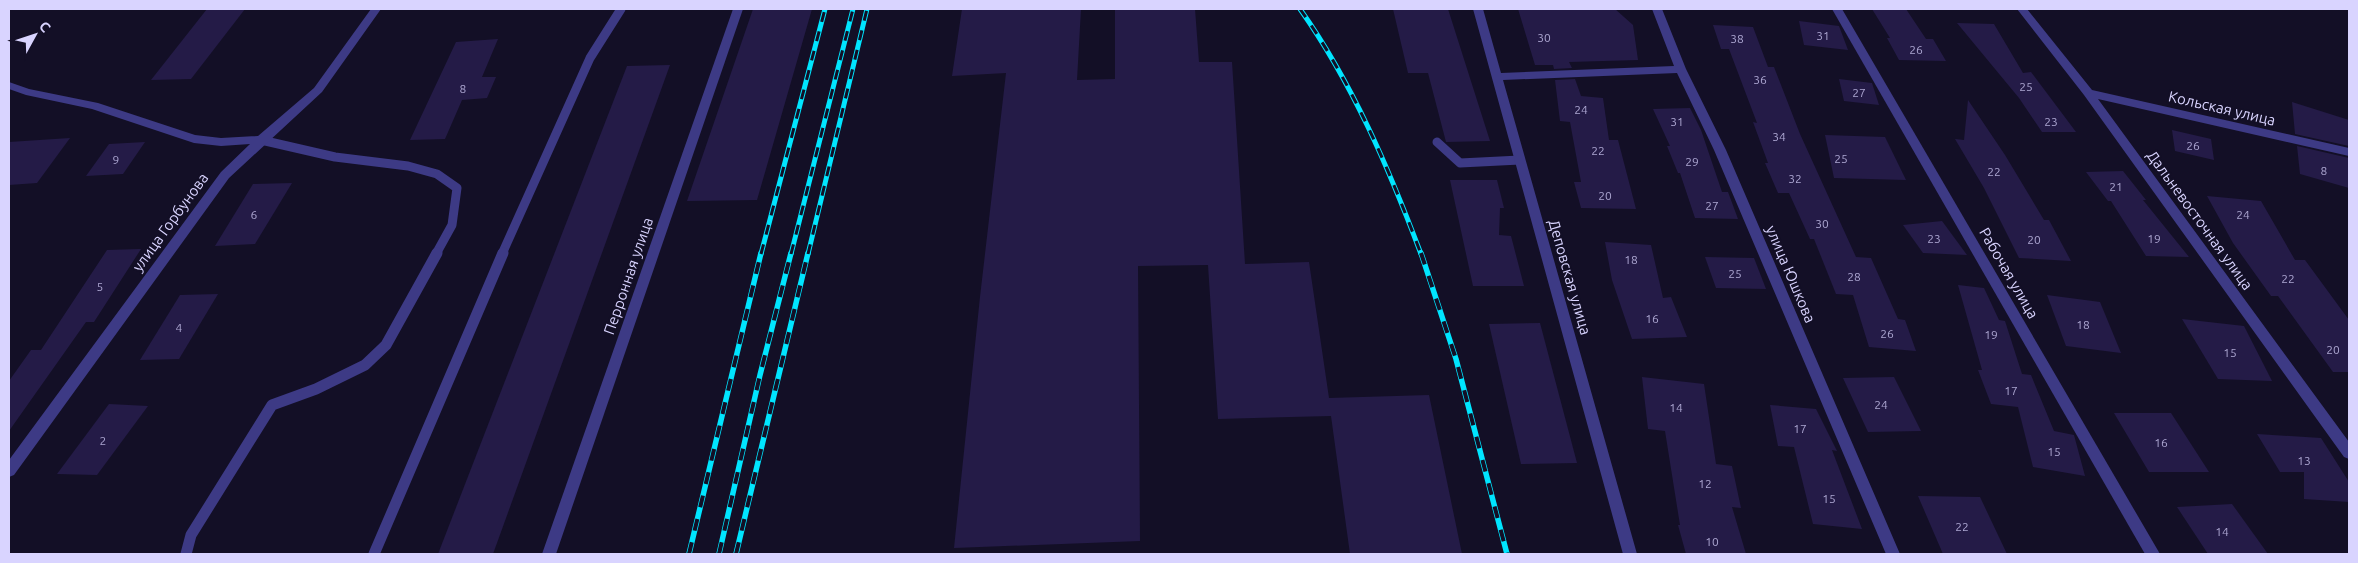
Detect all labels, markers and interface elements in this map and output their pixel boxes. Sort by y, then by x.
north arrow [10,10,60,60]
text: С [36,18,54,35]
house number: 31 [1816,29,1830,42]
house number: 30 [1537,31,1551,44]
house number: 38 [1730,32,1744,45]
house number: 26 [1909,43,1923,56]
house number: 36 [1753,73,1767,86]
house number: 25 [2019,80,2033,93]
house number: 8 [460,82,467,95]
house number: 27 [1852,86,1866,99]
street label: Кольская улица [2167,87,2277,129]
house number: 24 [1574,103,1588,116]
house number: 31 [1670,115,1684,128]
house number: 23 [2044,115,2058,128]
house number: 34 [1772,130,1786,143]
house number: 26 [2186,139,2200,152]
house number: 22 [1591,144,1605,157]
street label: Дальневосточная улица [2144,147,2256,293]
house number: 25 [1834,152,1848,165]
house number: 9 [113,153,119,166]
house number: 29 [1685,155,1699,168]
house number: 8 [2321,164,2328,177]
house number: 22 [1987,165,2001,178]
street label: улица Горбунова [129,169,211,275]
house number: 32 [1788,172,1802,185]
house number: 21 [2109,180,2123,193]
house number: 20 [1598,189,1612,202]
house number: 27 [1705,199,1719,212]
house number: 6 [251,208,258,221]
house number: 24 [2236,208,2250,221]
street label: Перронная улица [600,215,656,337]
street label: Деповская улица [1545,217,1595,337]
house number: 30 [1815,217,1829,230]
street label: улица Юшкова [1763,223,1819,325]
street label: Рабочая улица [1976,224,2042,322]
house number: 23 [1927,232,1941,245]
house number: 19 [2147,232,2161,245]
house number: 20 [2027,233,2041,246]
house number: 18 [1624,253,1638,266]
house number: 25 [1728,267,1742,280]
house number: 28 [1847,270,1861,283]
house number: 22 [2281,272,2295,285]
house number: 5 [97,280,103,293]
house number: 16 [1645,312,1659,325]
house number: 18 [2076,318,2090,331]
house number: 4 [176,321,183,334]
house number: 26 [1880,327,1894,340]
house number: 19 [1984,328,1998,341]
house number: 20 [2326,343,2340,356]
house number: 15 [2223,346,2237,359]
house number: 17 [2004,384,2018,397]
house number: 24 [1874,398,1888,411]
house number: 14 [1669,401,1683,414]
house number: 17 [1793,422,1807,435]
house number: 2 [100,434,106,447]
house number: 16 [2154,436,2168,449]
house number: 15 [2047,445,2061,458]
house number: 13 [2297,454,2311,467]
house number: 12 [1698,477,1712,490]
house number: 15 [1822,492,1836,505]
house number: 22 [1955,520,1969,533]
house number: 14 [2215,525,2229,538]
house number: 10 [1705,535,1719,548]

